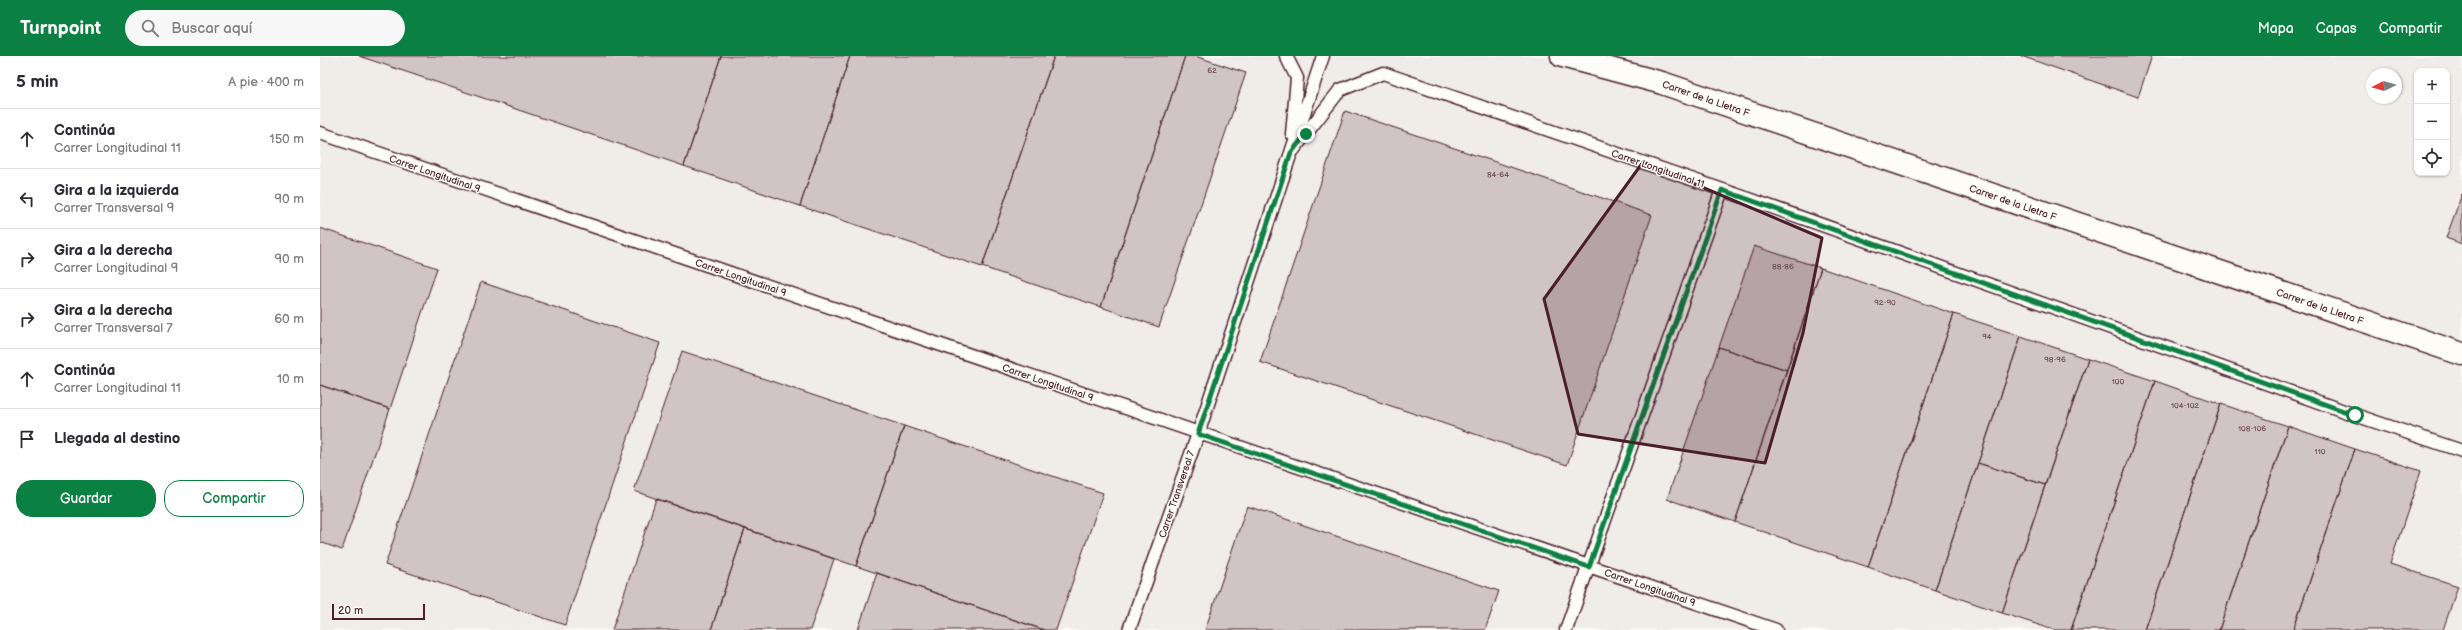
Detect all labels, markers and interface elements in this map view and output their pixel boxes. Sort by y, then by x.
search box [125,10,405,46]
text: Turnpoint [20,17,101,40]
icon: search [139,17,161,39]
text: Buscar aquí [171,19,252,38]
text: Mapa [2258,20,2294,37]
text: Capas [2316,20,2357,37]
text: Compartir [2379,20,2442,37]
house number: 62 [1207,66,1217,75]
north arrow [2366,68,2402,104]
map controls [2414,68,2450,176]
button: + [2414,68,2450,104]
text: 5 min [16,72,59,92]
text: A pie · 400 m [228,74,304,90]
street label: Carrer de la Lletra F [1660,78,1751,120]
button: − [2414,104,2450,140]
text: Continúa [54,121,115,140]
route end [1297,125,1315,143]
icon: ahead [16,128,38,150]
text: 150 m [270,131,304,147]
text: Carrer Longitudinal 11 [54,140,181,156]
button: locate [2414,140,2450,176]
street label: Carrer Longitudinal 11 [1610,147,1706,191]
street label: Carrer Longitudinal 9 [388,153,482,195]
house number: 84-64 [1487,170,1509,179]
text: Gira a la izquierda [54,181,179,200]
street label: Carrer de la Lletra F [1967,182,2058,224]
icon: left [16,188,38,210]
text: 90 m [275,191,304,207]
text: Carrer Transversal 9 [54,200,174,216]
text: Gira a la derecha [54,241,173,260]
icon: right [16,248,38,270]
text: 90 m [275,251,304,267]
street label: Carrer Longitudinal 9 [694,257,788,299]
text: Carrer Longitudinal 9 [54,260,178,276]
house number: 88-86 [1772,262,1794,271]
street label: Carrer de la Lletra F [2274,286,2365,328]
house number: 92-90 [1874,298,1896,307]
text: Gira a la derecha [54,301,173,320]
icon: right [16,308,38,330]
text: 60 m [274,311,304,327]
text: Carrer Transversal 7 [54,320,173,336]
house number: 94 [1982,332,1992,341]
house number: 98-96 [2044,355,2066,364]
text: Continúa [54,361,115,380]
street label: Carrer Longitudinal 9 [1001,362,1095,404]
icon: ahead [16,368,38,390]
text: 10 m [277,371,304,387]
house number: 100 [2112,377,2125,386]
text: Carrer Longitudinal 11 [54,380,181,396]
house number: 104-102 [2171,401,2199,410]
route start [2346,406,2364,424]
house number: 108-106 [2238,424,2266,433]
icon: arrive [16,428,38,450]
text: Llegada al destino [54,429,180,448]
house number: 110 [2315,447,2326,456]
street label: Carrer Transversal 7 [1156,449,1198,539]
button: Guardar [16,480,156,517]
button: Compartir [164,480,304,517]
street label: Carrer Longitudinal 9 [1603,567,1697,609]
scale bar [332,602,425,621]
text: 20 m [338,604,363,617]

